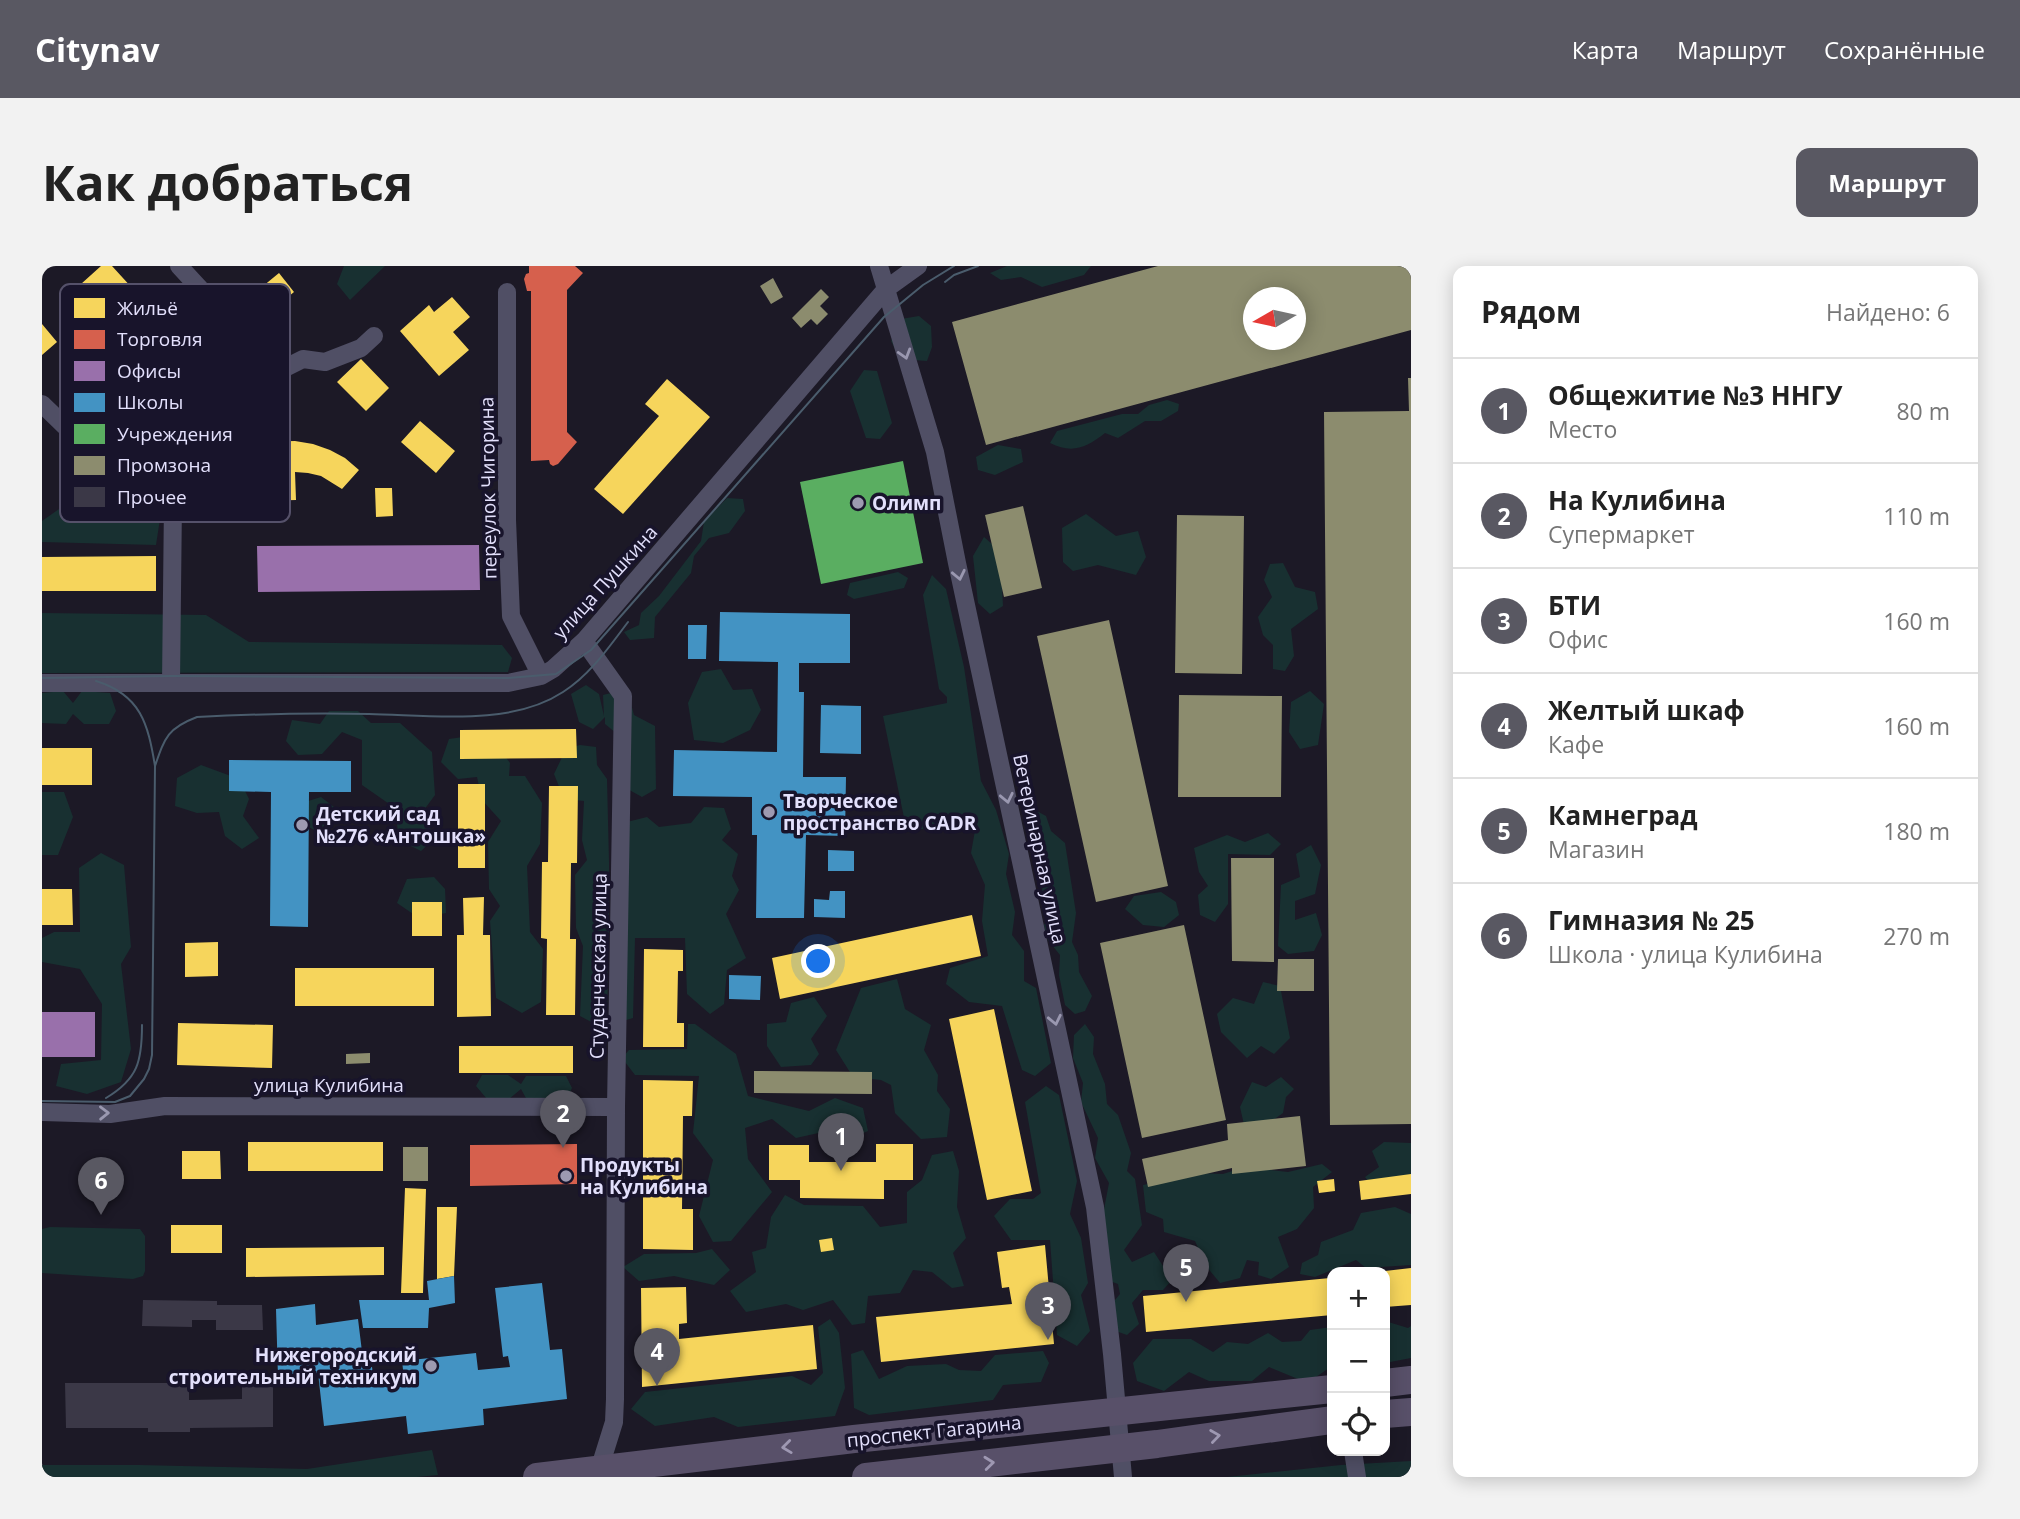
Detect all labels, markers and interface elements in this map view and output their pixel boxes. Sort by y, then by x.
text: Citynav [35,27,160,72]
text: Карта [1572,33,1639,66]
text: Маршрут [1677,33,1786,66]
text: Сохранённые [1824,33,1985,66]
button: Маршрут [1796,148,1978,217]
text: Как добраться [42,149,413,215]
legend [60,284,290,522]
north arrow [1243,287,1306,350]
text: Рядом [1481,291,1581,332]
text: Жильё [117,295,178,321]
text: Найдено: 6 [1826,296,1950,328]
text: Торговля [117,326,202,352]
one-way arrow [897,348,912,360]
text: Офисы [117,358,181,384]
text: Общежитие №3 ННГУ [1548,377,1842,413]
text: Школы [117,389,183,415]
text: 1 [1497,395,1511,427]
text: 80 m [1896,395,1950,427]
street label: переулок Чигорина [473,397,503,579]
text: Место [1548,413,1617,445]
text: Учреждения [117,421,233,447]
text: Промзона [117,452,211,478]
text: На Кулибина [1548,482,1726,518]
text: Прочее [117,484,187,510]
place label: Олимп [872,490,942,516]
marker: Олимп [850,495,866,511]
text: 2 [1497,500,1511,532]
text: 110 m [1883,500,1950,532]
text: Супермаркет [1548,518,1695,550]
street label: улица Пушкина [547,520,663,644]
one-way arrow [951,569,966,581]
text: БТИ [1548,587,1601,623]
text: 3 [1497,605,1511,637]
text: 160 m [1883,605,1950,637]
text: Офис [1548,623,1608,655]
text: Желтый шкаф [1548,692,1745,728]
text: 4 [1497,710,1511,742]
text: 160 m [1883,710,1950,742]
text: Кафе [1548,728,1604,760]
street label: Ветеринарная улица [1007,752,1073,946]
place label: Творческое пространство CADR [783,788,977,836]
one-way arrow [999,792,1014,804]
text: Камнеград [1548,797,1698,833]
place label: Детский сад №276 «Антошка» [316,801,486,849]
marker: Творческое пространство CADR [761,804,777,820]
text: 5 [1497,815,1511,847]
text: 180 m [1883,815,1950,847]
marker: Детский сад №276 «Антошка» [294,817,310,833]
text: Магазин [1548,833,1644,865]
street label: Студенческая улица [583,873,613,1059]
text: Гимназия № 25 [1548,902,1755,938]
text: 6 [1497,920,1511,952]
text: 270 m [1883,920,1950,952]
text: Школа · улица Кулибина [1548,938,1823,970]
your location [801,944,835,978]
one-way arrow [1046,1014,1061,1026]
street label: улица Кулибина [254,1072,404,1098]
pin: 2 [540,1090,586,1148]
one-way arrow [99,1105,110,1121]
pin: 1 [818,1113,864,1171]
place label: Продукты на Кулибина [580,1152,708,1200]
pin: 6 [78,1157,124,1215]
marker: Продукты на Кулибина [558,1168,574,1184]
pin: 5 [1163,1244,1209,1302]
map controls [1327,1267,1390,1456]
button: + [1327,1267,1390,1330]
pin: 3 [1025,1282,1071,1340]
pin: 4 [634,1328,680,1386]
button: − [1327,1330,1390,1393]
place label: Нижегородский строительный техникум [169,1342,417,1390]
marker: Нижегородский строительный техникум [423,1358,439,1374]
button: locate [1327,1393,1390,1456]
street label: проспект Гагарина [845,1409,1023,1453]
one-way arrow [1209,1429,1221,1444]
one-way arrow [781,1439,793,1454]
one-way arrow [984,1456,995,1471]

